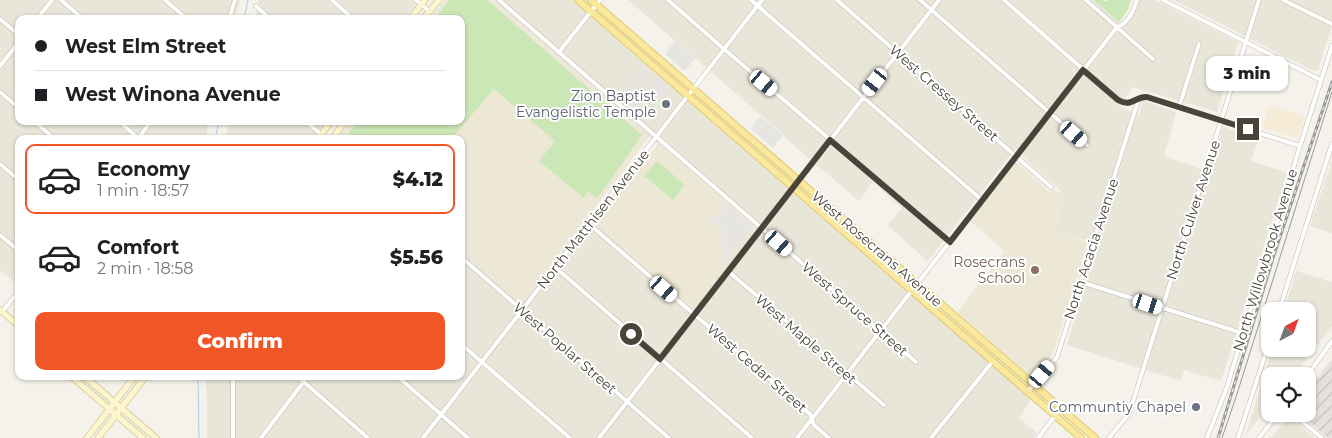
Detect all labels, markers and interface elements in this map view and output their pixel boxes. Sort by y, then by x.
text: West Elm Street [65,35,226,58]
street label: West Cressey Street [886,41,1003,146]
callout: 3 min [1207,56,1289,92]
text: 3 min [1223,64,1271,83]
car [859,66,890,98]
car [747,68,780,98]
text: West Winona Avenue [65,83,281,106]
place label: Zion Baptist Evangelistic Temple [516,87,656,121]
marker: Zion Baptist Evangelistic Temple [660,98,672,110]
car [1057,118,1090,150]
route end [1237,118,1259,140]
street label: North Culver Avenue [1162,138,1224,282]
street label: North Matthisen Avenue [533,146,653,292]
icon: car [37,157,82,202]
text: Economy [97,158,190,181]
street label: North Willowbrook Avenue [1229,167,1301,353]
text: $4.12 [393,168,443,191]
street label: North Acacia Avenue [1060,176,1122,322]
text: 1 min · 18:57 [97,181,189,200]
street label: West Rosecrans Avenue [808,187,946,311]
car [762,227,795,259]
icon: car [37,235,82,280]
text: Comfort [97,236,179,259]
text: $5.56 [390,246,443,269]
place label: Rosecrans School [953,253,1025,287]
street label: West Spruce Street [798,258,912,360]
text: 2 min · 18:58 [97,259,193,278]
marker: Rosecrans School [1029,264,1041,276]
car [647,273,680,305]
street label: West Maple Street [752,290,861,388]
car [1131,292,1164,316]
street label: West Poplar Street [510,298,621,398]
north arrow [1261,302,1316,358]
map controls [1261,302,1316,422]
button: Confirm [35,312,445,370]
street label: West Cedar Street [703,320,811,417]
route start [620,323,642,345]
car [1026,358,1057,390]
button: locate [1261,367,1316,422]
place label: Communtiy Chapel [1049,398,1186,416]
marker: Communtiy Chapel [1190,401,1202,413]

